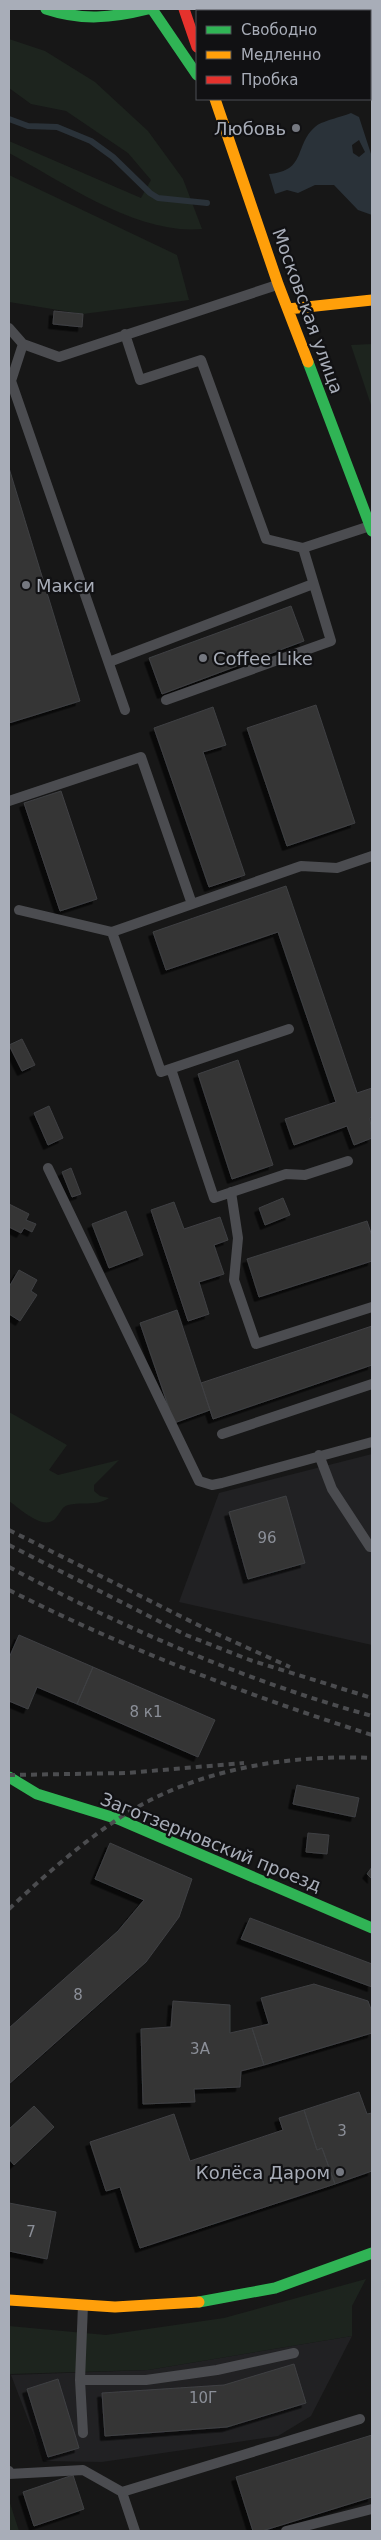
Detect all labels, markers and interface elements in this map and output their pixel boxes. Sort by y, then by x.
legend [196,10,371,100]
text: Свободно [241,21,317,39]
text: Медленно [241,46,321,64]
text: Пробка [241,71,298,89]
place label: Любовь [214,118,286,139]
marker: Любовь [290,122,302,134]
street label: Московская улица [268,225,348,397]
place label: Макси [36,575,95,596]
marker: Макси [20,579,32,591]
place label: Coffee Like [213,648,313,669]
marker: Coffee Like [197,652,209,664]
house number: 96 [257,1529,277,1547]
house number: 8 к1 [130,1703,162,1721]
street label: Заготзерновский проезд [98,1788,324,1896]
house number: 8 [73,1986,83,2004]
house number: 3А [190,2040,211,2058]
house number: 3 [337,2122,347,2140]
place label: Колёса Даром [196,2162,330,2183]
marker: Колёса Даром [334,2166,346,2178]
house number: 7 [26,2223,36,2241]
house number: 10Г [189,2389,217,2407]

